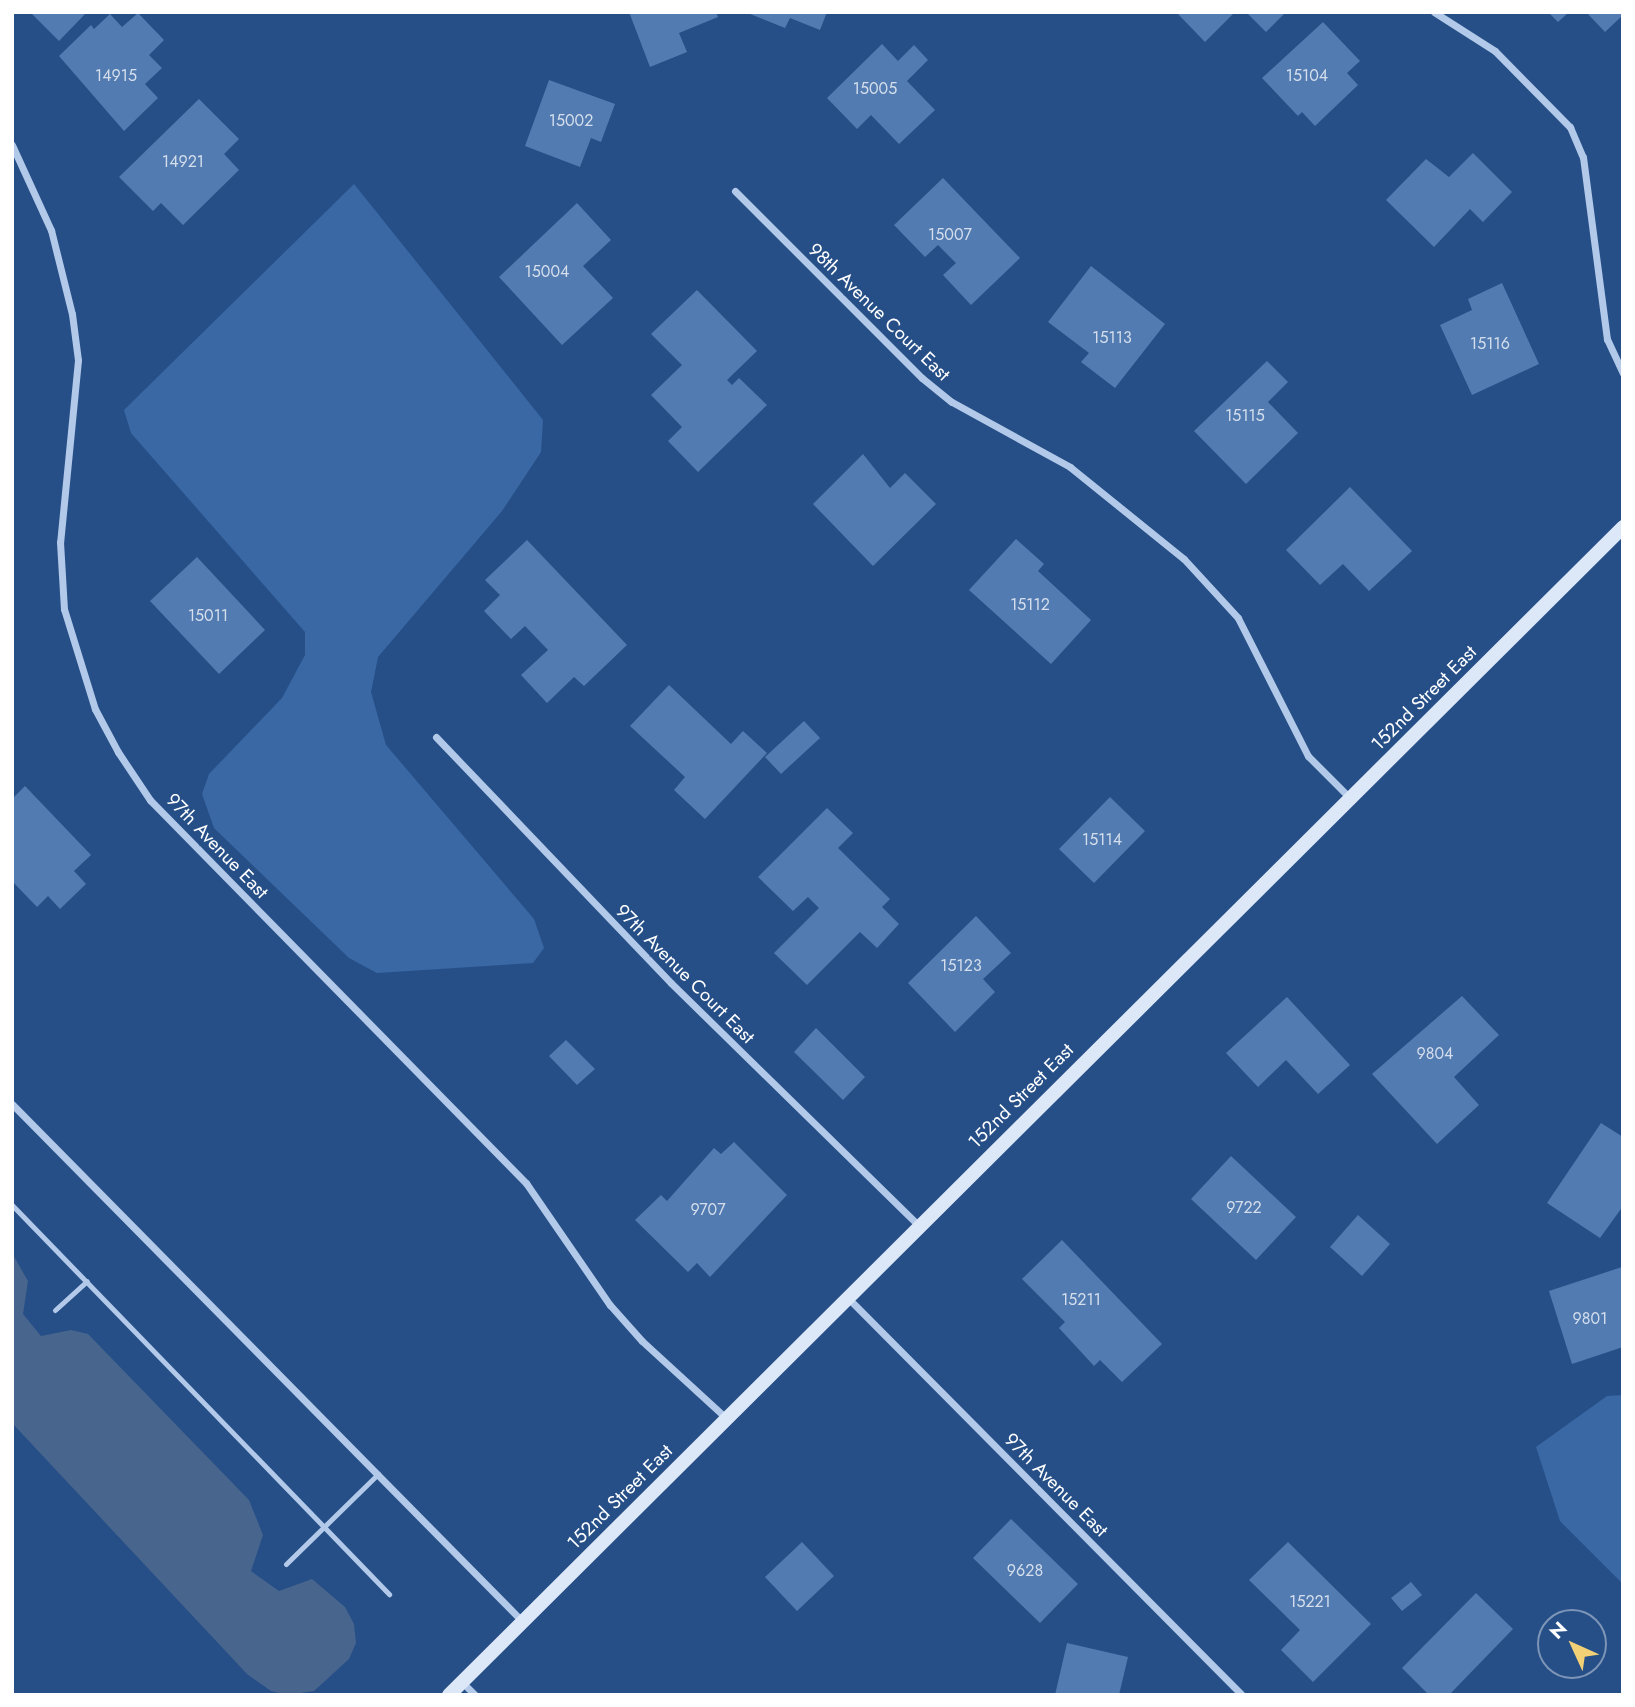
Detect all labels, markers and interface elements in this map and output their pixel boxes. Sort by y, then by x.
house number: 14915 [95,66,137,86]
house number: 15104 [1286,66,1328,86]
house number: 15005 [853,79,897,99]
house number: 15002 [549,111,593,131]
house number: 14921 [162,152,204,172]
house number: 15007 [928,225,972,245]
street label: 98th Avenue Court East [803,238,955,386]
house number: 15004 [525,262,569,282]
house number: 15113 [1092,328,1132,348]
house number: 15116 [1470,334,1510,354]
house number: 15115 [1225,406,1265,426]
house number: 15112 [1010,595,1050,615]
house number: 15011 [188,606,228,626]
street label: 152nd Street East [1367,641,1481,755]
street label: 97th Avenue East [161,789,273,903]
house number: 15114 [1082,830,1122,850]
street label: 97th Avenue Court East [611,900,759,1048]
house number: 15123 [940,956,982,976]
street label: 152nd Street East [964,1039,1078,1153]
house number: 9804 [1417,1044,1453,1064]
house number: 9722 [1226,1198,1262,1218]
house number: 9707 [690,1200,726,1220]
house number: 15211 [1061,1290,1101,1310]
house number: 9801 [1573,1309,1607,1329]
street label: 97th Avenue East [999,1428,1113,1542]
street label: 152nd Street East [563,1440,677,1554]
house number: 9628 [1007,1561,1043,1581]
house number: 15221 [1289,1592,1331,1612]
north arrow [1537,1609,1607,1679]
text: N [1543,1615,1573,1645]

